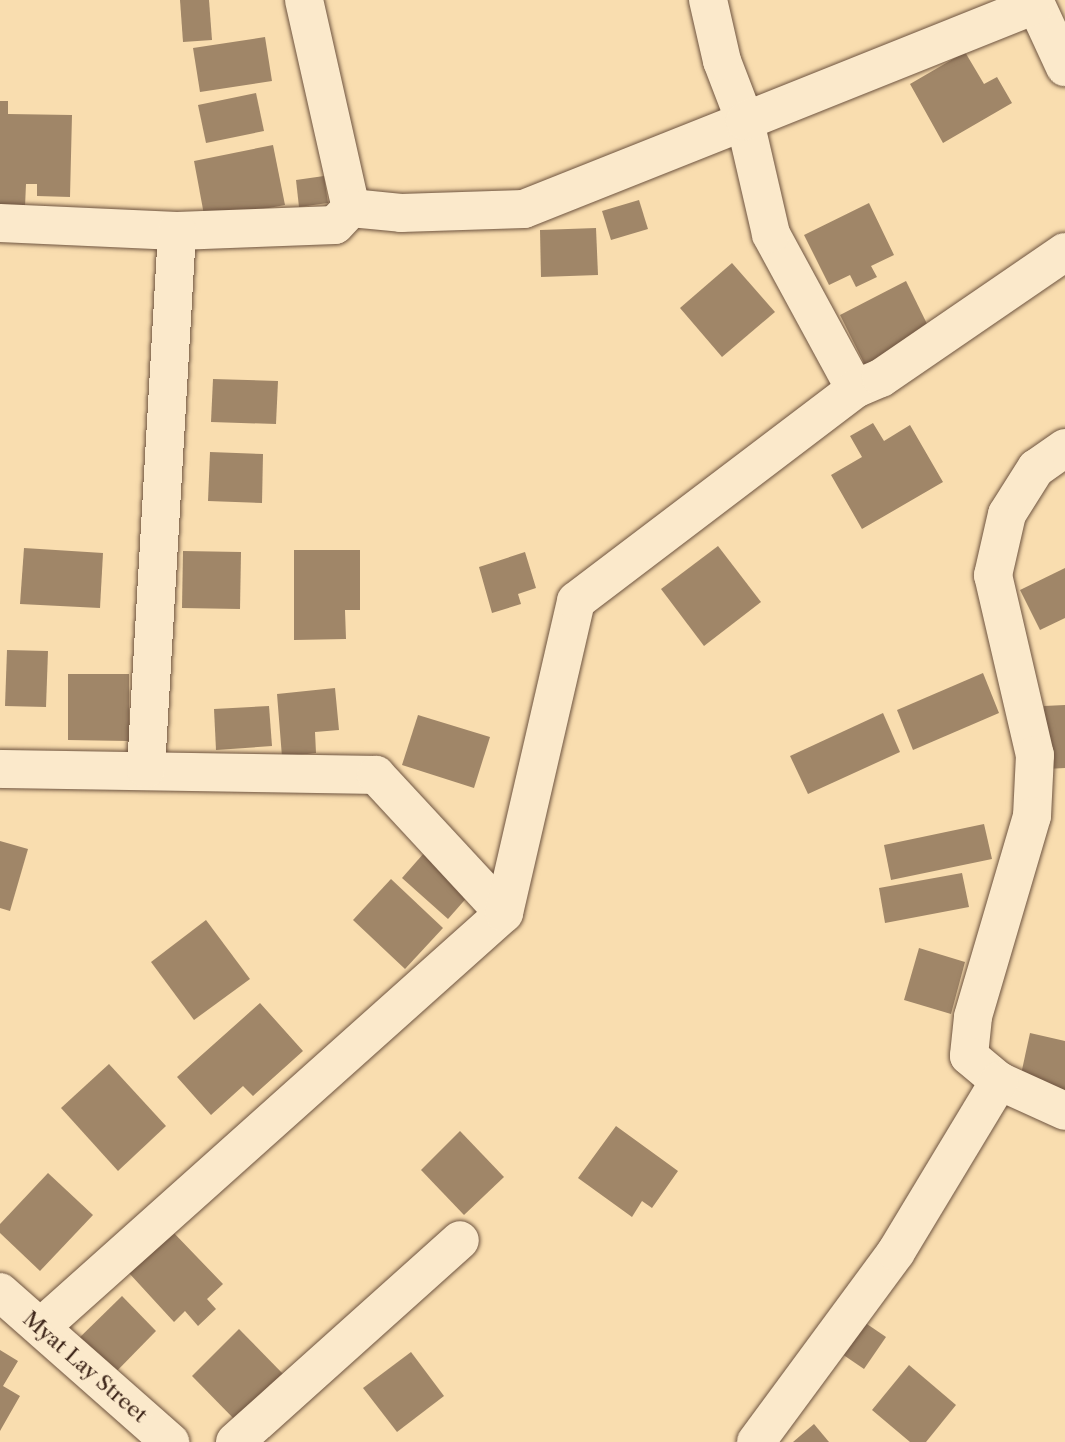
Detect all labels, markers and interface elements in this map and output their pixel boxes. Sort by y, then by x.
street label: Myat Lay Street [17,1306,153,1428]

